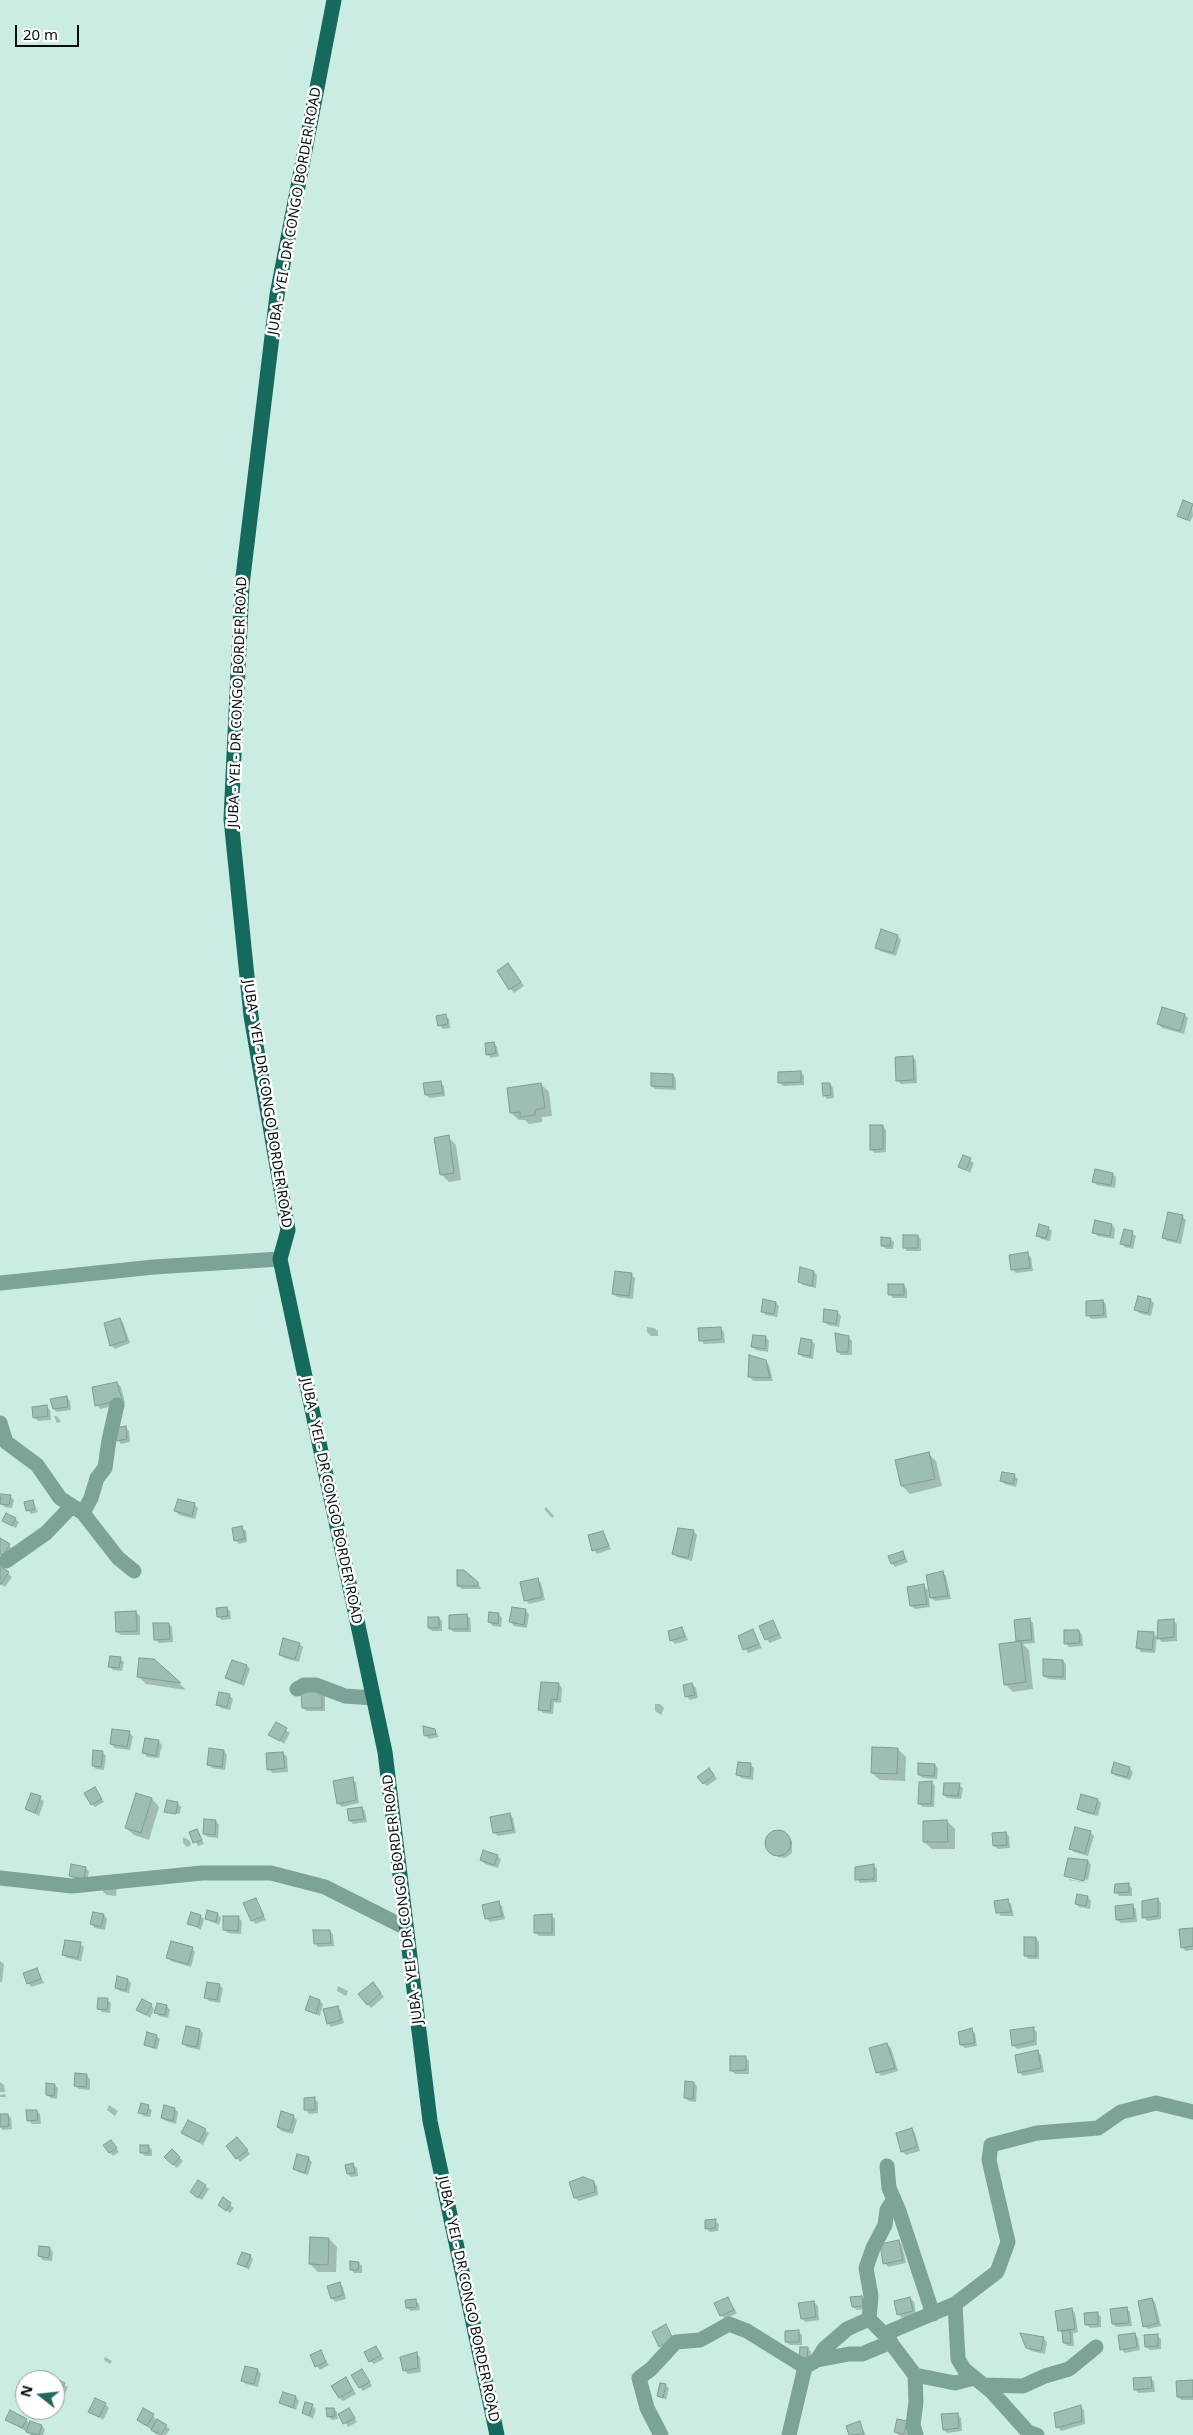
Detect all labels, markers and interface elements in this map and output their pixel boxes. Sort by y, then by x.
scale bar [18,15,81,47]
text: 20 m [23,24,58,44]
street label: JUBA - YEI - DR CONGO BORDER ROAD [265,86,325,336]
street label: JUBA - YEI - DR CONGO BORDER ROAD [225,576,251,828]
street label: JUBA - YEI - DR CONGO BORDER ROAD [239,979,295,1229]
street label: JUBA - YEI - DR CONGO BORDER ROAD [297,1376,365,1626]
street label: JUBA - YEI - DR CONGO BORDER ROAD [379,1773,427,2025]
street label: JUBA - YEI - DR CONGO BORDER ROAD [434,2174,502,2424]
north arrow [15,2370,65,2420]
text: N [15,2383,37,2399]

